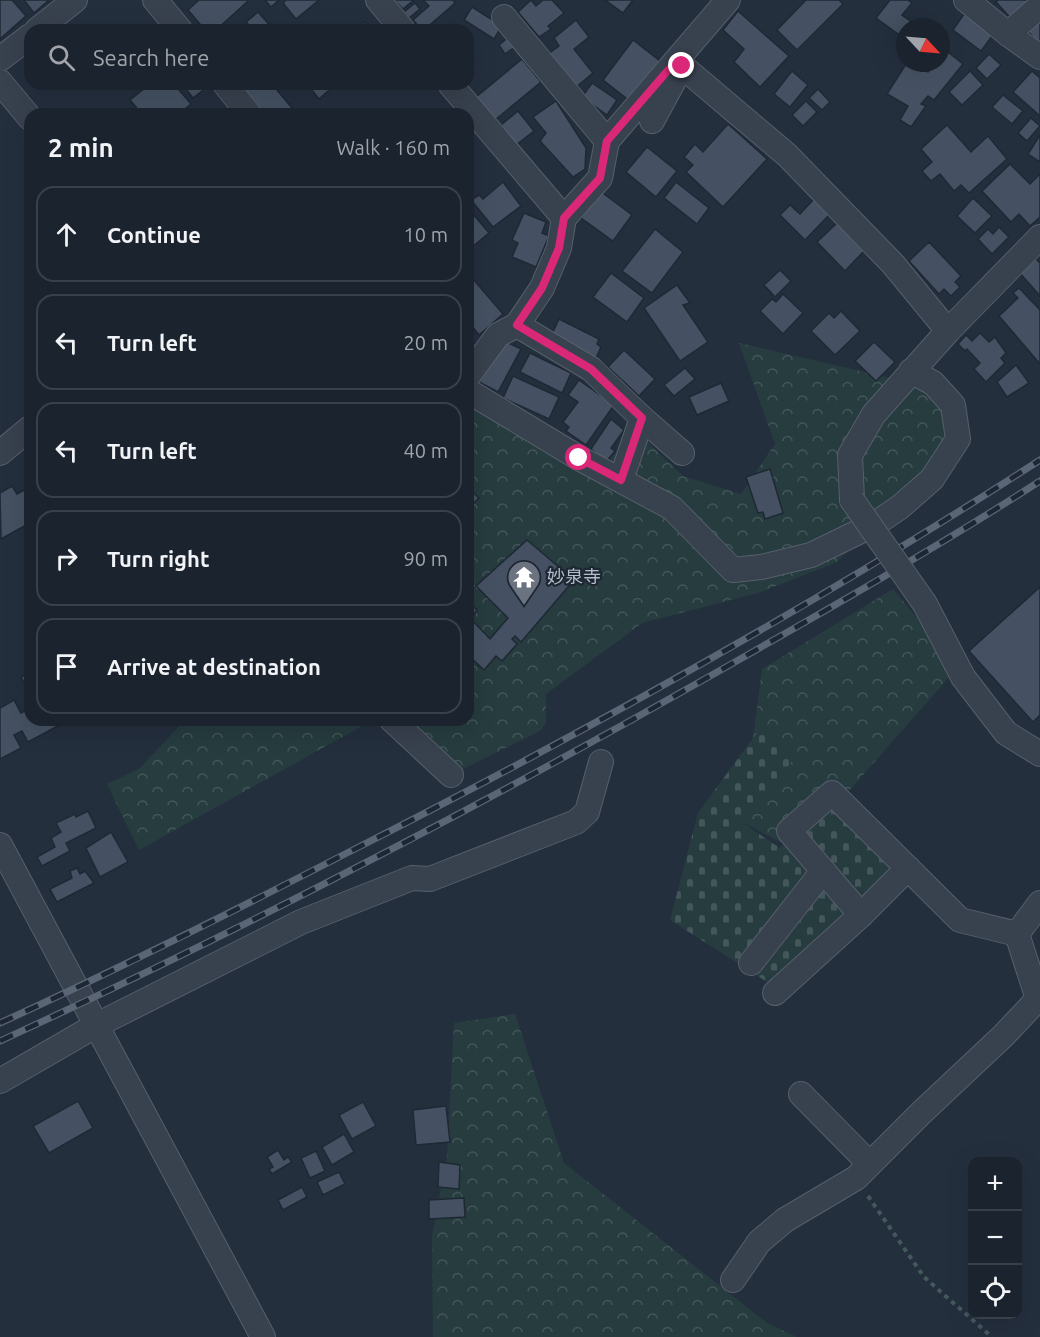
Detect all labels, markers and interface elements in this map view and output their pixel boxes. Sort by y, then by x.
north arrow [896,18,950,72]
search box [24,24,474,90]
icon: search [45,41,78,74]
text: Search here [93,45,209,70]
route end [668,52,694,78]
text: 2 min [48,133,114,162]
text: Walk · 160 m [337,136,450,159]
icon: ahead [50,218,83,251]
text: Continue [107,222,201,247]
text: 10 m [404,223,448,246]
icon: left [50,326,83,359]
text: Turn left [107,330,197,355]
text: 20 m [404,331,448,354]
icon: left [50,434,83,467]
text: Turn left [107,438,197,463]
text: 40 m [404,439,448,462]
route start [565,444,591,470]
icon: right [50,542,83,575]
text: Turn right [107,546,209,571]
text: 90 m [404,547,448,570]
temple icon: 妙泉寺 [506,559,542,606]
place label: 妙泉寺 [547,566,601,586]
icon: arrive [50,650,83,683]
text: Arrive at destination [107,654,321,679]
map controls [968,1157,1022,1319]
button: + [968,1157,1022,1211]
button: − [968,1211,1022,1265]
button: locate [968,1265,1022,1319]

